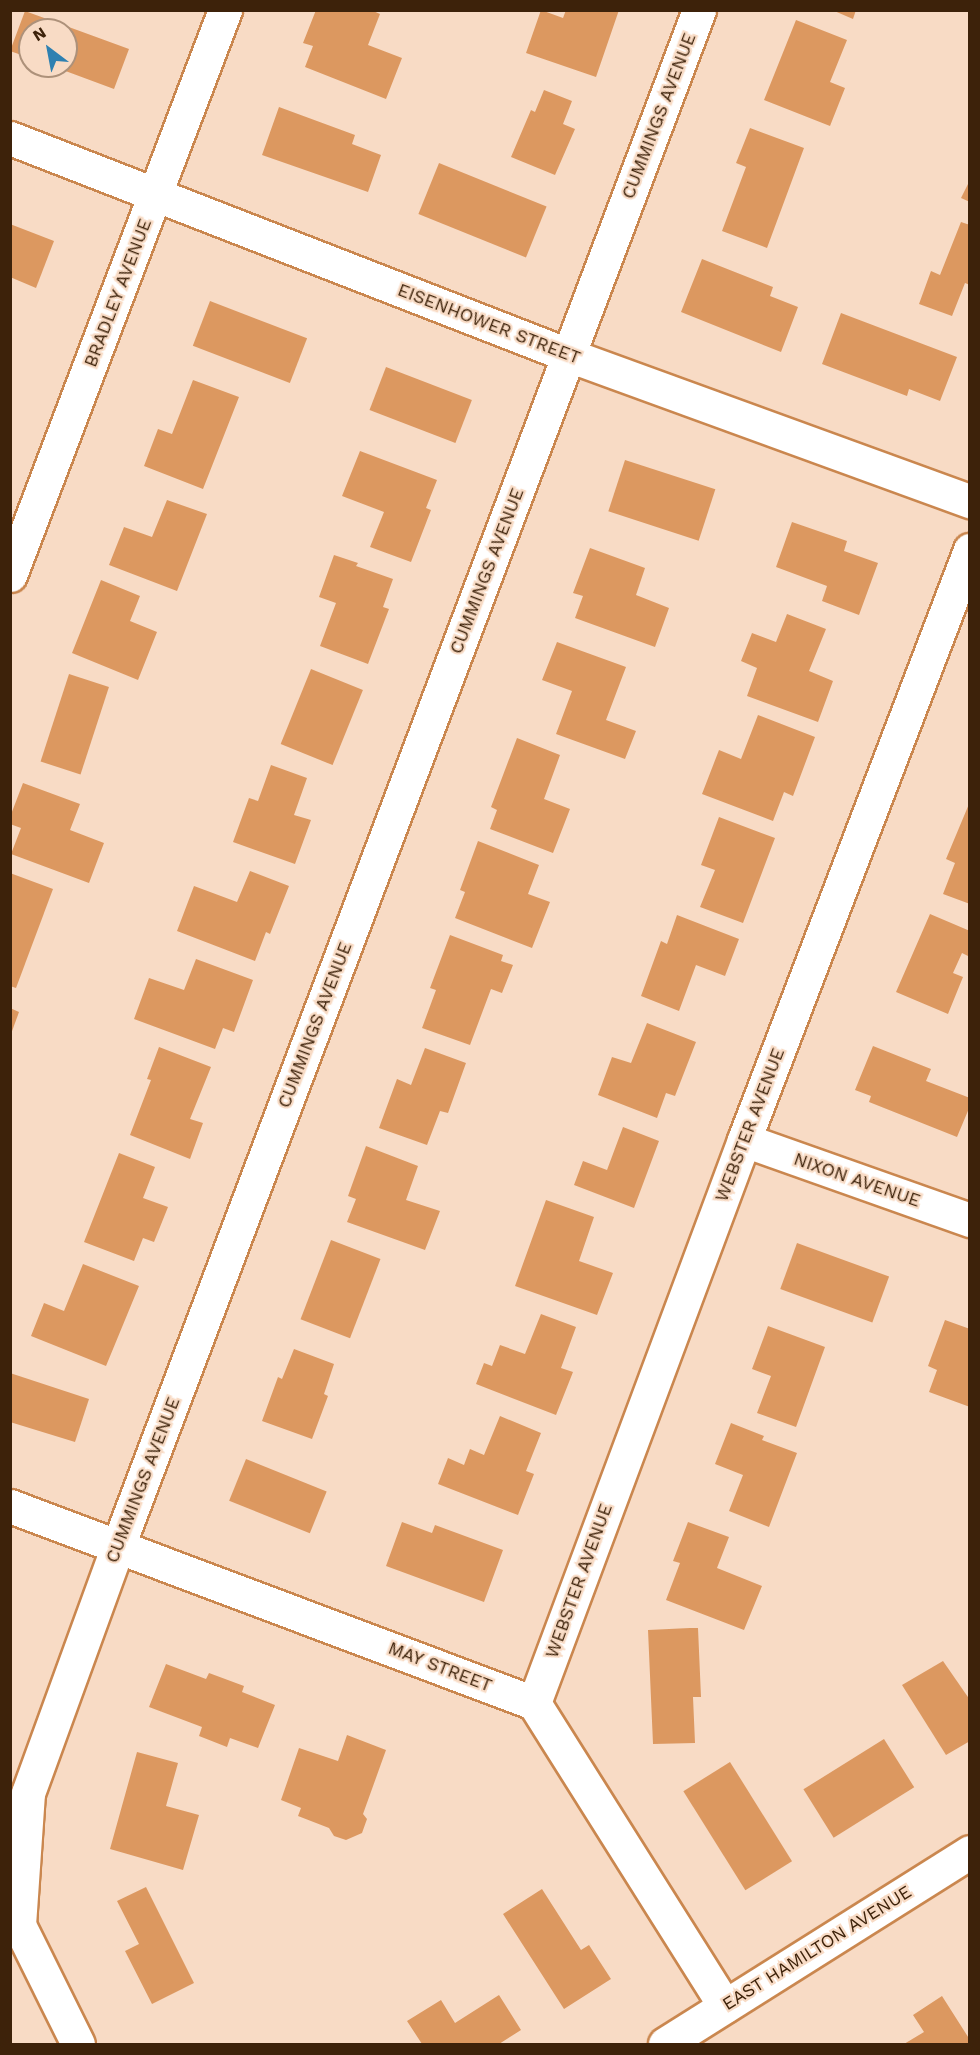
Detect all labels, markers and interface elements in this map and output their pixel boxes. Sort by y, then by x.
north arrow [18,18,78,78]
text: N [29,23,49,45]
street label: CUMMINGS AVENUE [617,30,701,202]
street label: BRADLEY AVENUE [79,215,157,371]
street label: EISENHOWER STREET [395,279,583,369]
street label: CUMMINGS AVENUE [445,485,529,657]
street label: CUMMINGS AVENUE [273,939,357,1111]
street label: WEBSTER AVENUE [711,1045,789,1205]
street label: NIXON AVENUE [791,1148,923,1212]
street label: CUMMINGS AVENUE [101,1394,185,1566]
street label: WEBSTER AVENUE [541,1501,617,1661]
street label: MAY STREET [385,1637,495,1697]
street label: EAST HAMILTON AVENUE [718,1881,916,2015]

